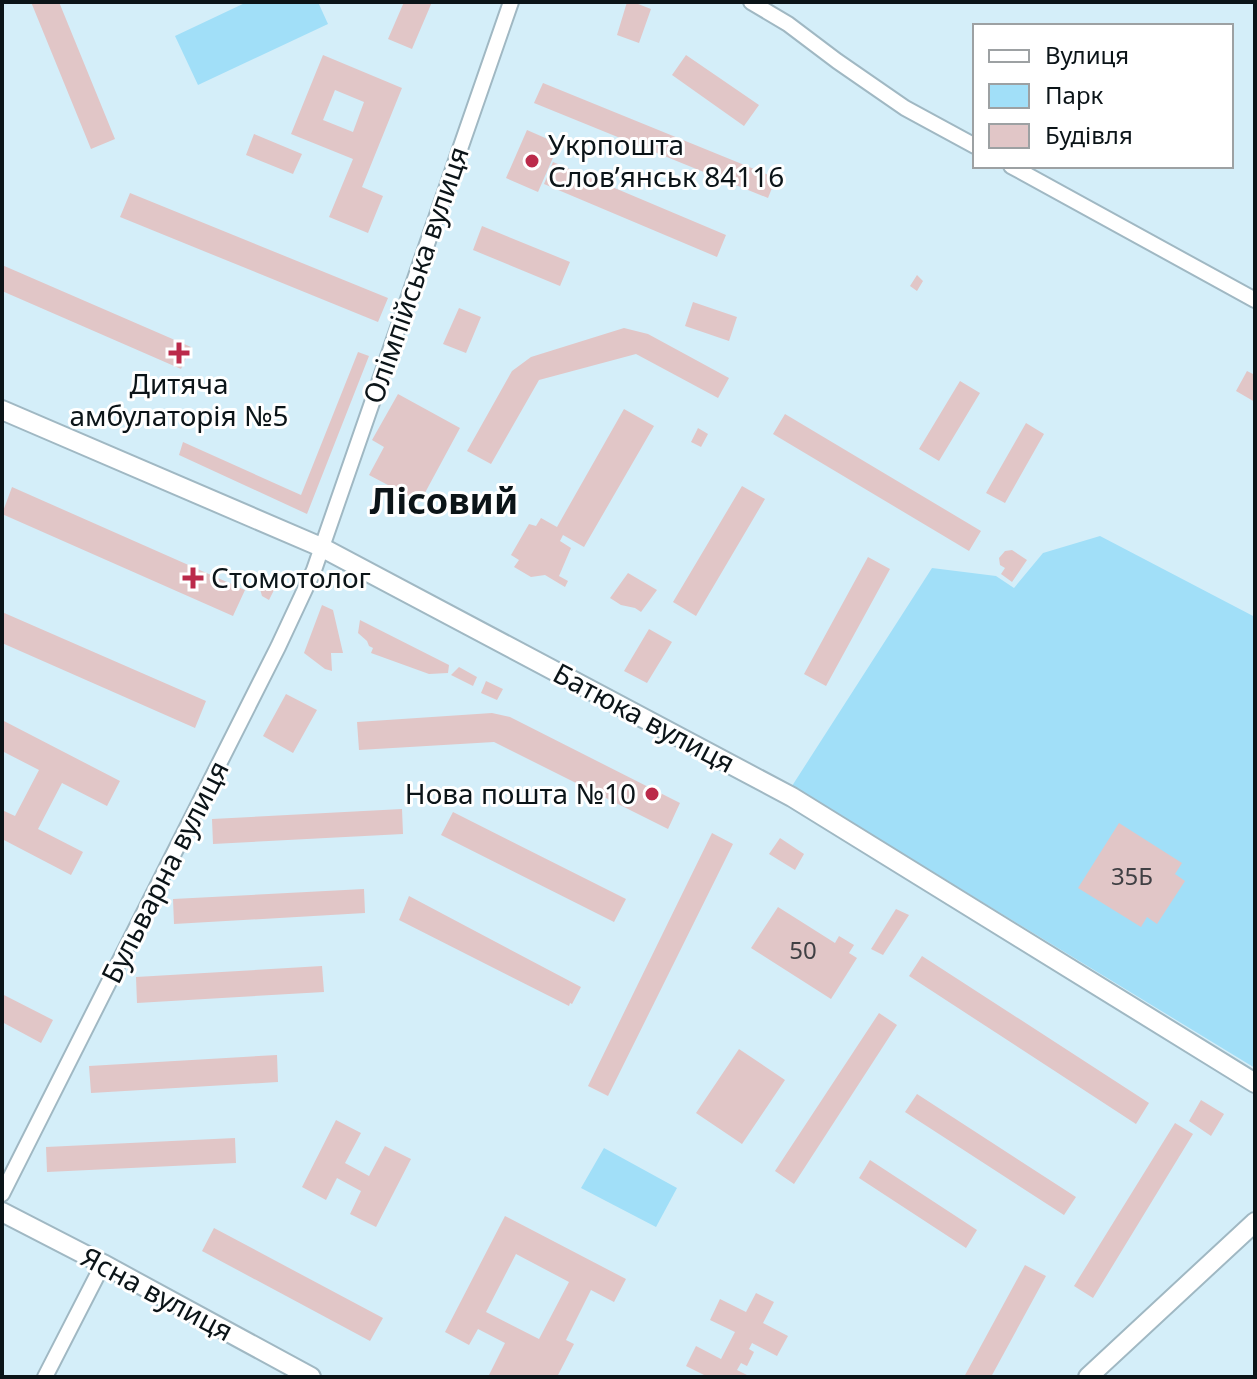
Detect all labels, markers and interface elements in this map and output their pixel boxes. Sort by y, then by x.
legend [973,24,1233,168]
text: Вулиця [1045,38,1129,71]
text: Парк [1045,78,1104,111]
text: Будівля [1045,118,1133,151]
place label: Укрпошта Слов’янськ 84116 [548,125,784,195]
street label: Олімпійська вулиця [353,141,477,408]
marker: Укрпошта Слов’янськ 84116 [523,152,541,170]
marker: Дитяча амбулаторія №5 [168,342,190,364]
place label: Дитяча амбулаторія №5 [69,364,289,434]
district label: Лісовий [370,476,518,525]
place label: Стомотолог [211,558,371,596]
marker: Стомотолог [182,567,204,589]
street label: Батюка вулиця [547,653,742,781]
street label: Бульварна вулиця [91,754,237,989]
place label: Нова пошта №10 [405,774,636,812]
marker: Нова пошта №10 [643,785,661,803]
house number: 35Б [1111,859,1153,892]
house number: 50 [789,933,817,966]
street label: Ясна вулиця [75,1237,240,1349]

